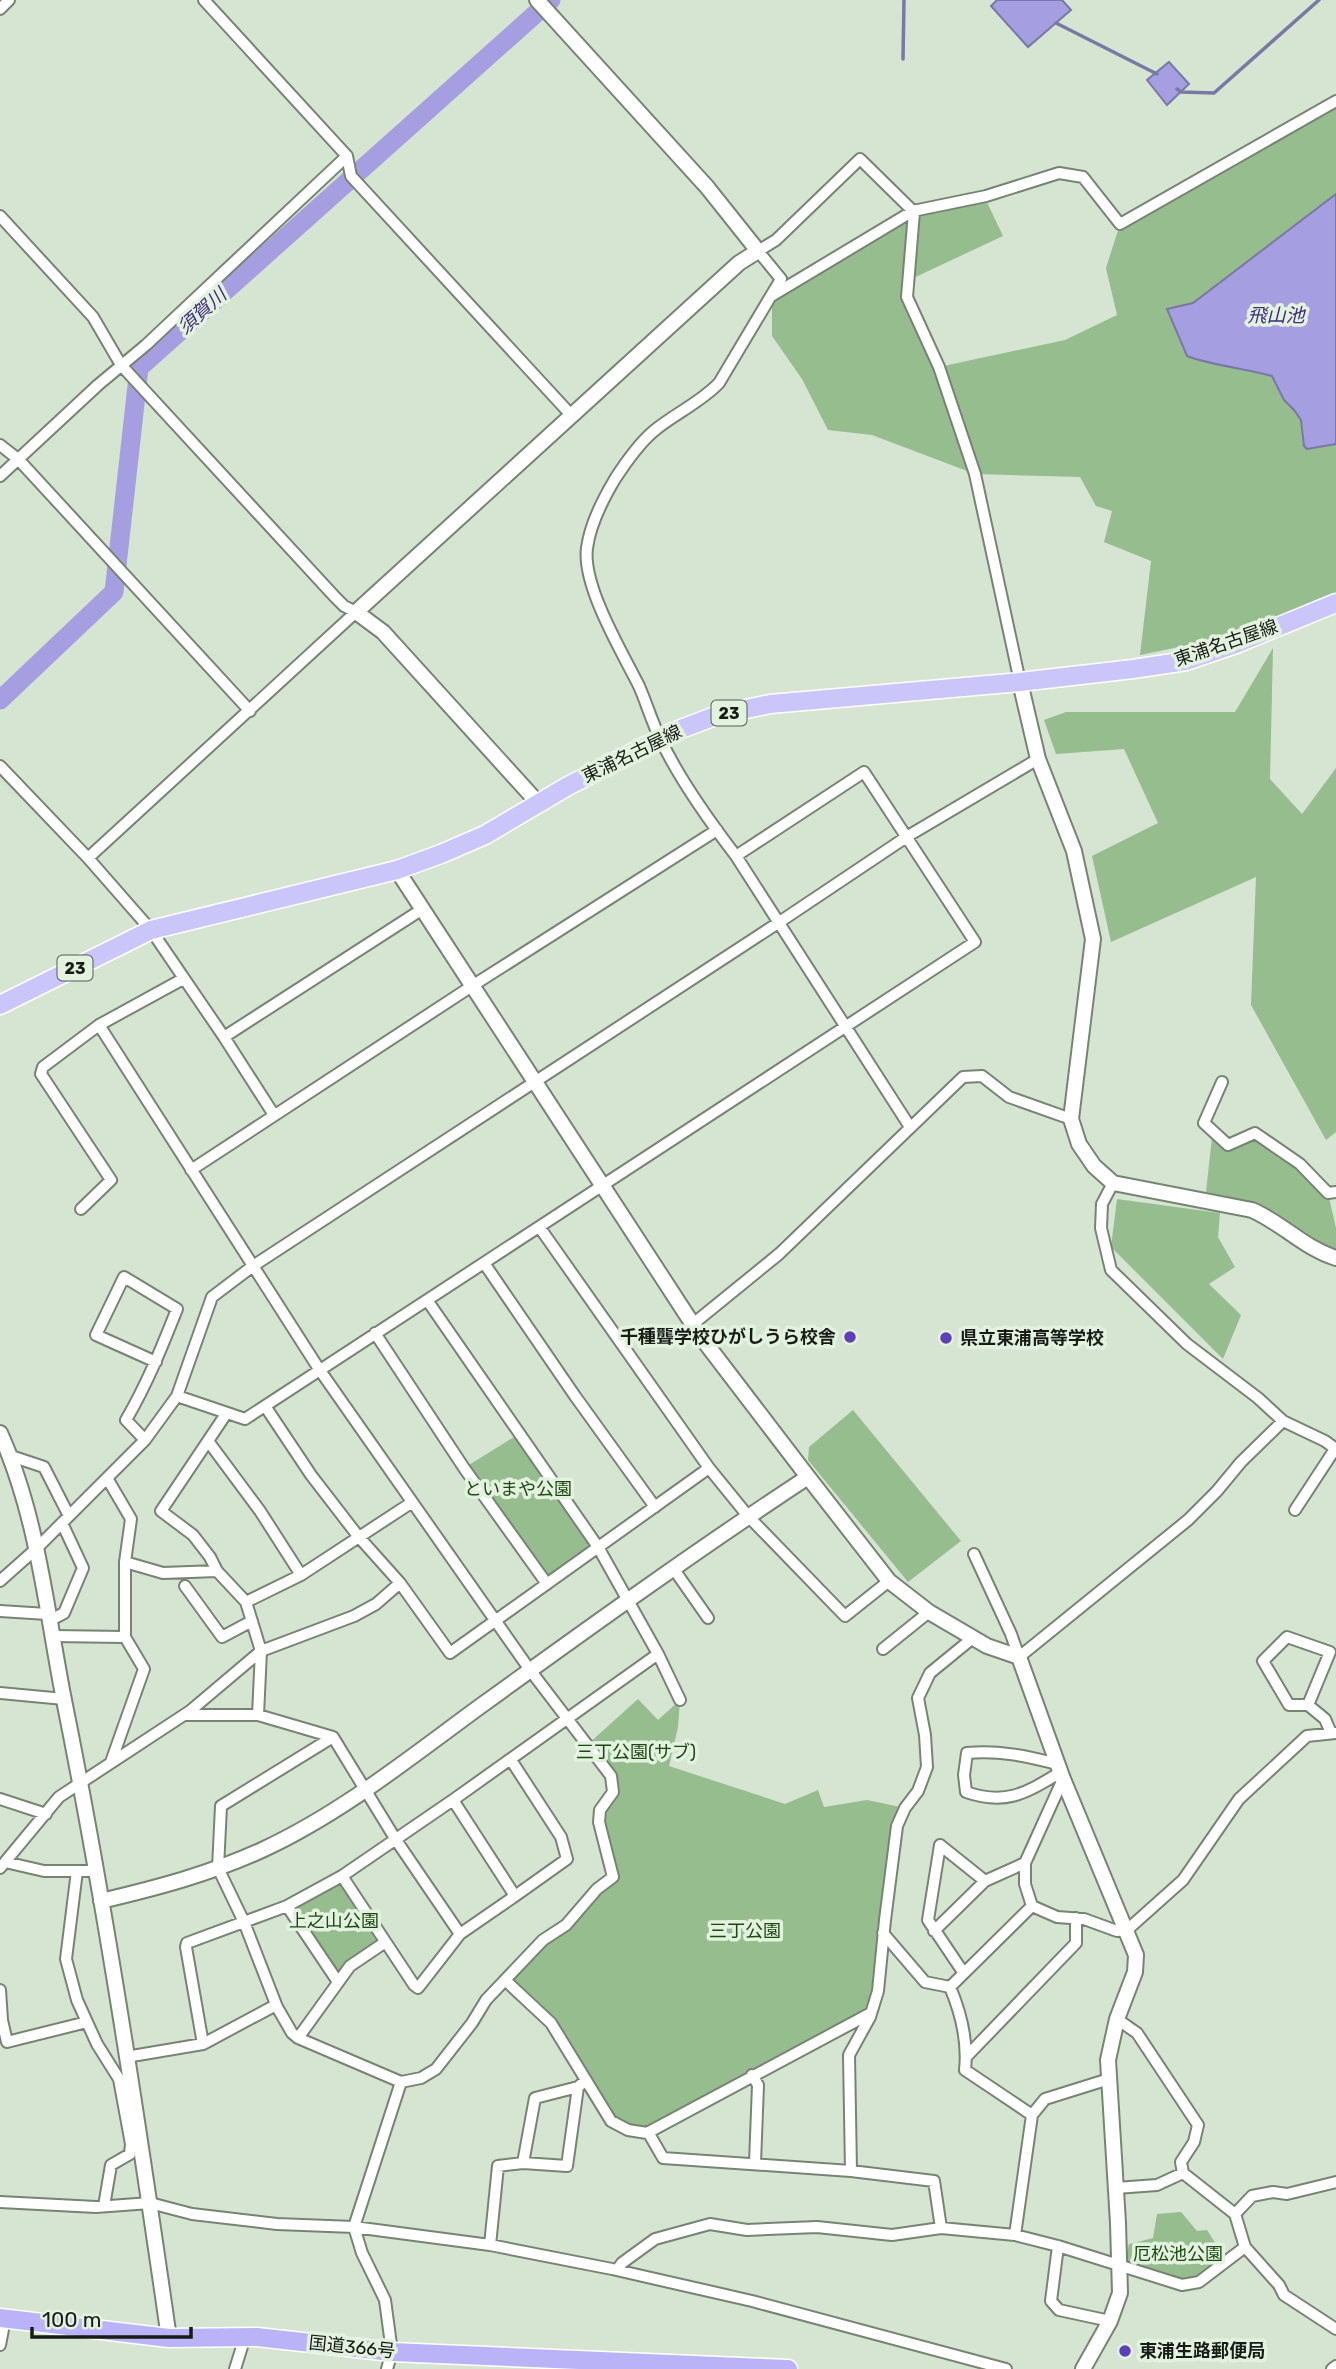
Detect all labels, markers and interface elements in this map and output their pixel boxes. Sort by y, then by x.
water label: 須賀川 [173,282,232,339]
water label: 飛山池 [1247,304,1306,327]
street label: 東浦名古屋線 [1171,615,1281,671]
road number: 23 [712,700,746,726]
street label: 東浦名古屋線 [579,720,685,788]
road number: 23 [57,956,92,980]
place label: 千種聾学校ひがしうら校舎 [620,1326,836,1348]
place label: 県立東浦高等学校 [960,1327,1104,1349]
marker: 千種聾学校ひがしうら校舎 [842,1329,858,1345]
marker: 県立東浦高等学校 [938,1330,954,1346]
park label: といまや公園 [464,1478,572,1500]
park label: 三丁公園(サブ) [576,1741,696,1763]
park label: 上之山公園 [289,1910,379,1932]
park label: 三丁公園 [709,1920,781,1942]
park label: 厄松池公園 [1133,2243,1223,2265]
scale bar [32,2296,191,2340]
text: 100 m [42,2307,101,2332]
street label: 国道366号 [308,2332,396,2362]
place label: 東浦生路郵便局 [1139,2340,1265,2362]
marker: 東浦生路郵便局 [1117,2343,1133,2359]

